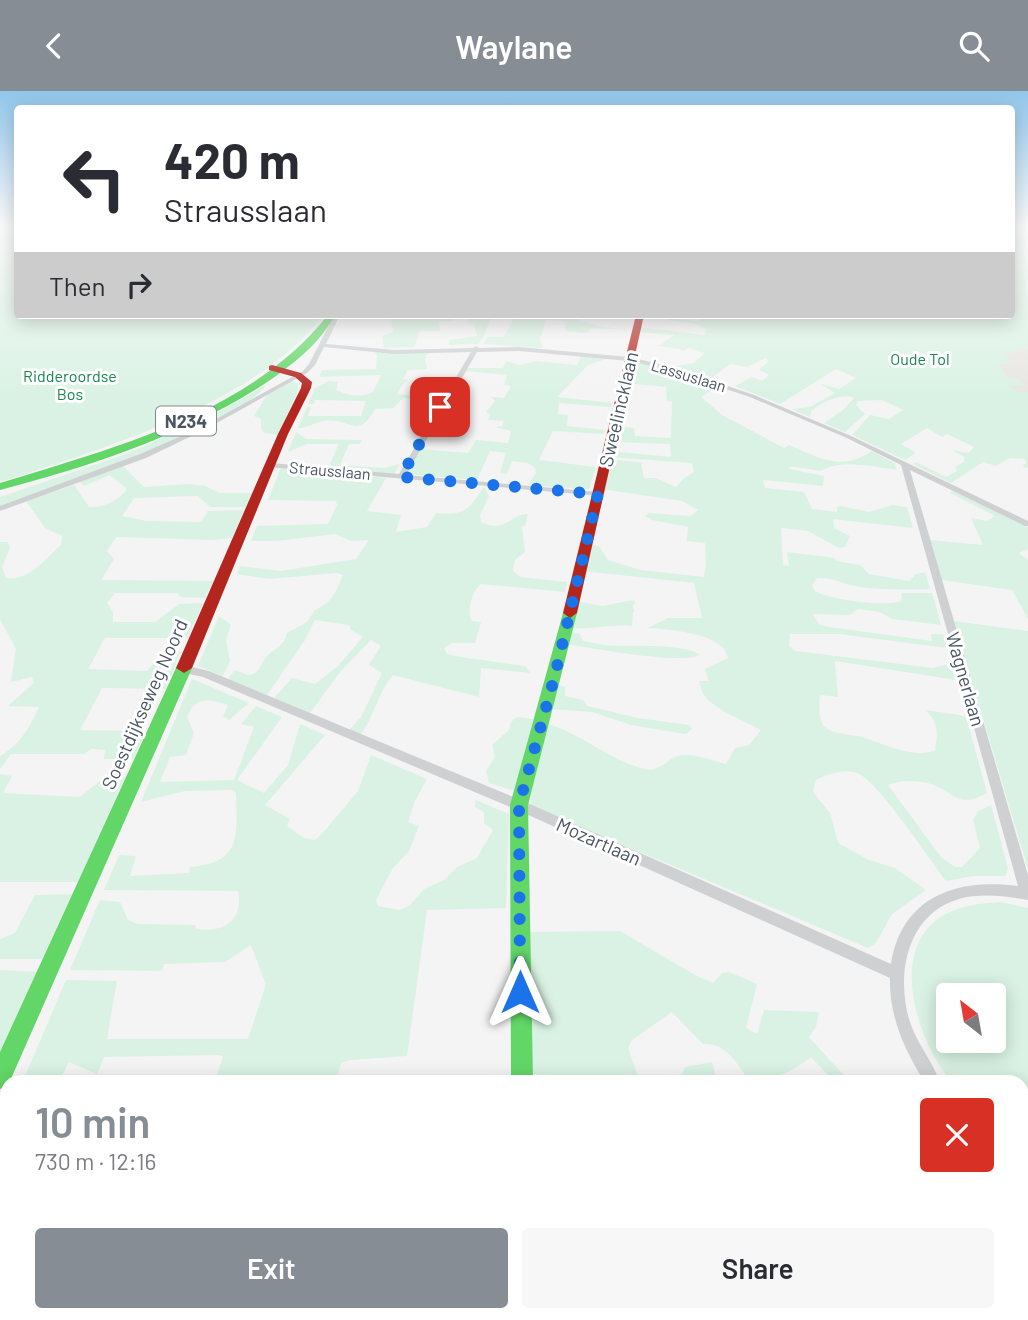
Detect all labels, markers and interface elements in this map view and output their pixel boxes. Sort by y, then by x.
icon: back [35,27,73,65]
text: Waylane [455,27,573,65]
icon: search [955,27,993,65]
text: 420 m [164,130,300,189]
icon: left [49,133,140,224]
text: Strausslaan [164,190,327,228]
icon: right [120,266,158,304]
text: Then [49,270,106,301]
street label: Sweelincklaan [594,349,642,469]
park label: Oude Tol [890,349,950,368]
street label: Lassuslaan [649,355,729,395]
park label: Ridderoordse Bos [23,366,117,403]
pin [410,377,470,437]
icon: arrive [421,388,459,426]
road number: N234 [156,407,216,435]
street label: Strausslaan [289,457,371,483]
street label: Soestdijkseweg Noord [96,615,192,793]
street label: Wagnerlaan [942,629,990,729]
street label: Mozartlaan [553,812,645,870]
position arrow [483,955,557,1029]
north arrow [936,983,1006,1053]
map controls [936,983,1006,1053]
text: 10 min [35,1096,150,1146]
button: close [920,1098,994,1172]
text: 730 m · 12:16 [35,1147,156,1175]
button: Exit [35,1228,508,1308]
button: Share [522,1228,994,1308]

